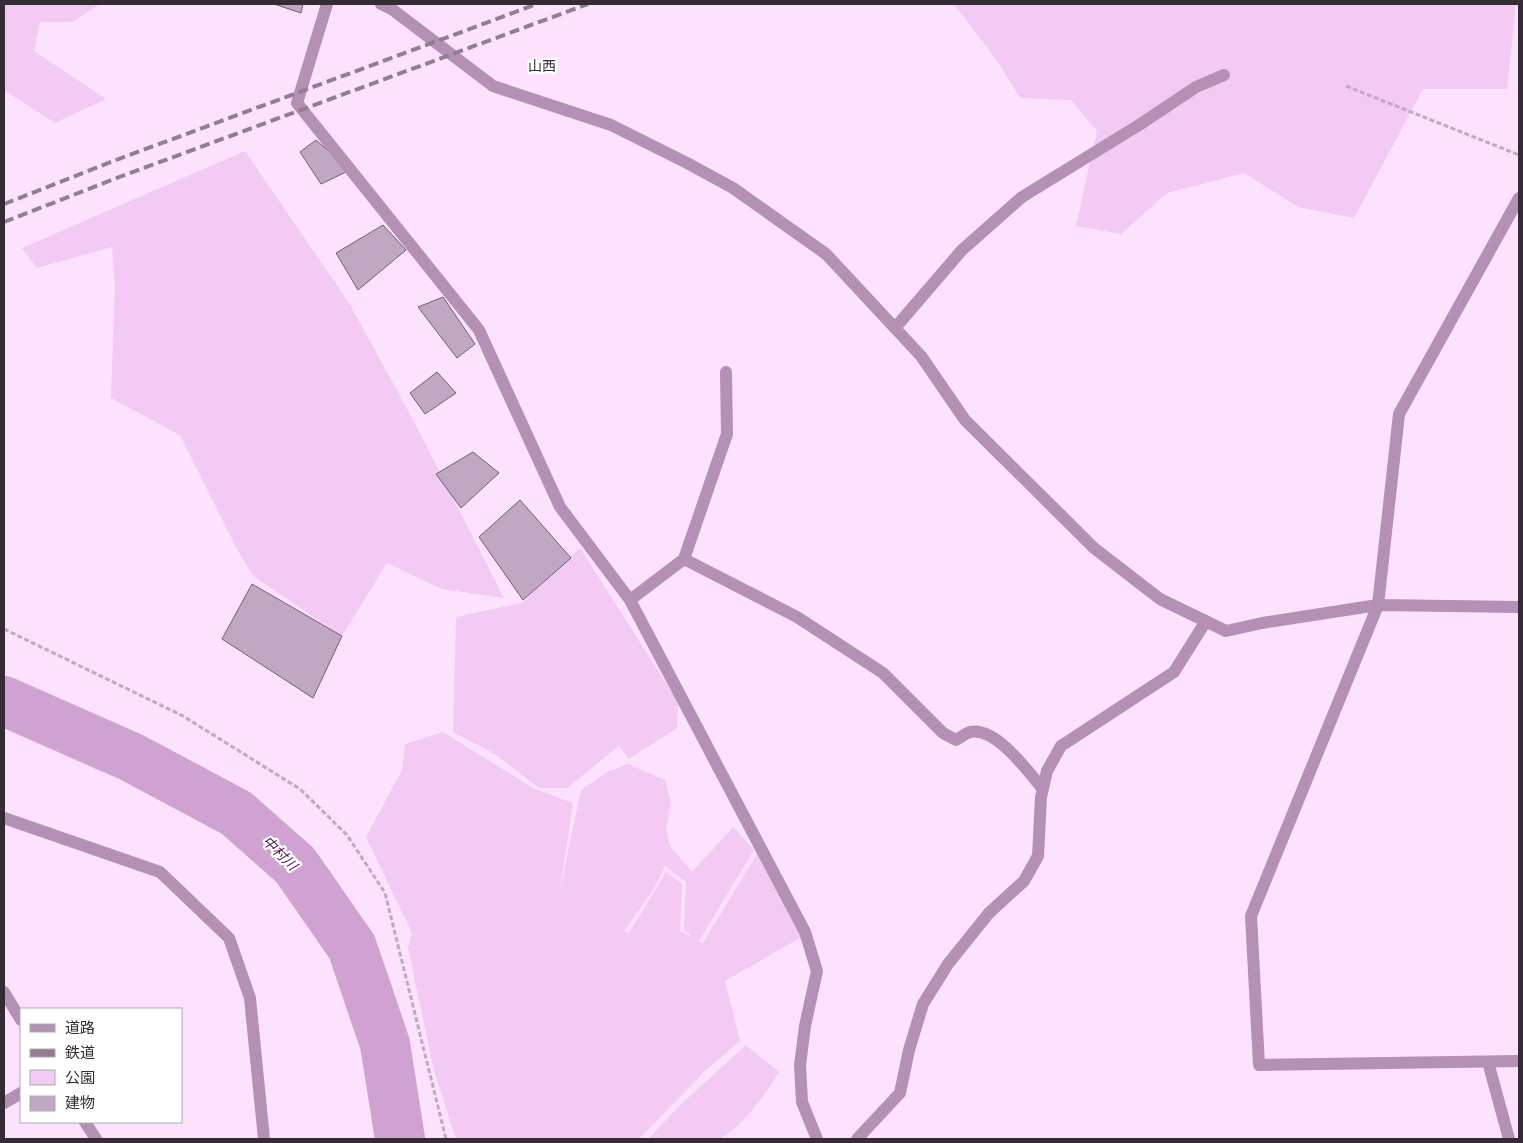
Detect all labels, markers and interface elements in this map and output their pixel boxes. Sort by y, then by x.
district label: 山西 [528,58,556,74]
water label: 中村川 [259,833,302,875]
legend [20,1008,182,1123]
text: 道路 [65,1019,95,1037]
text: 鉄道 [65,1044,95,1062]
text: 公園 [65,1069,95,1087]
text: 建物 [65,1094,95,1112]

